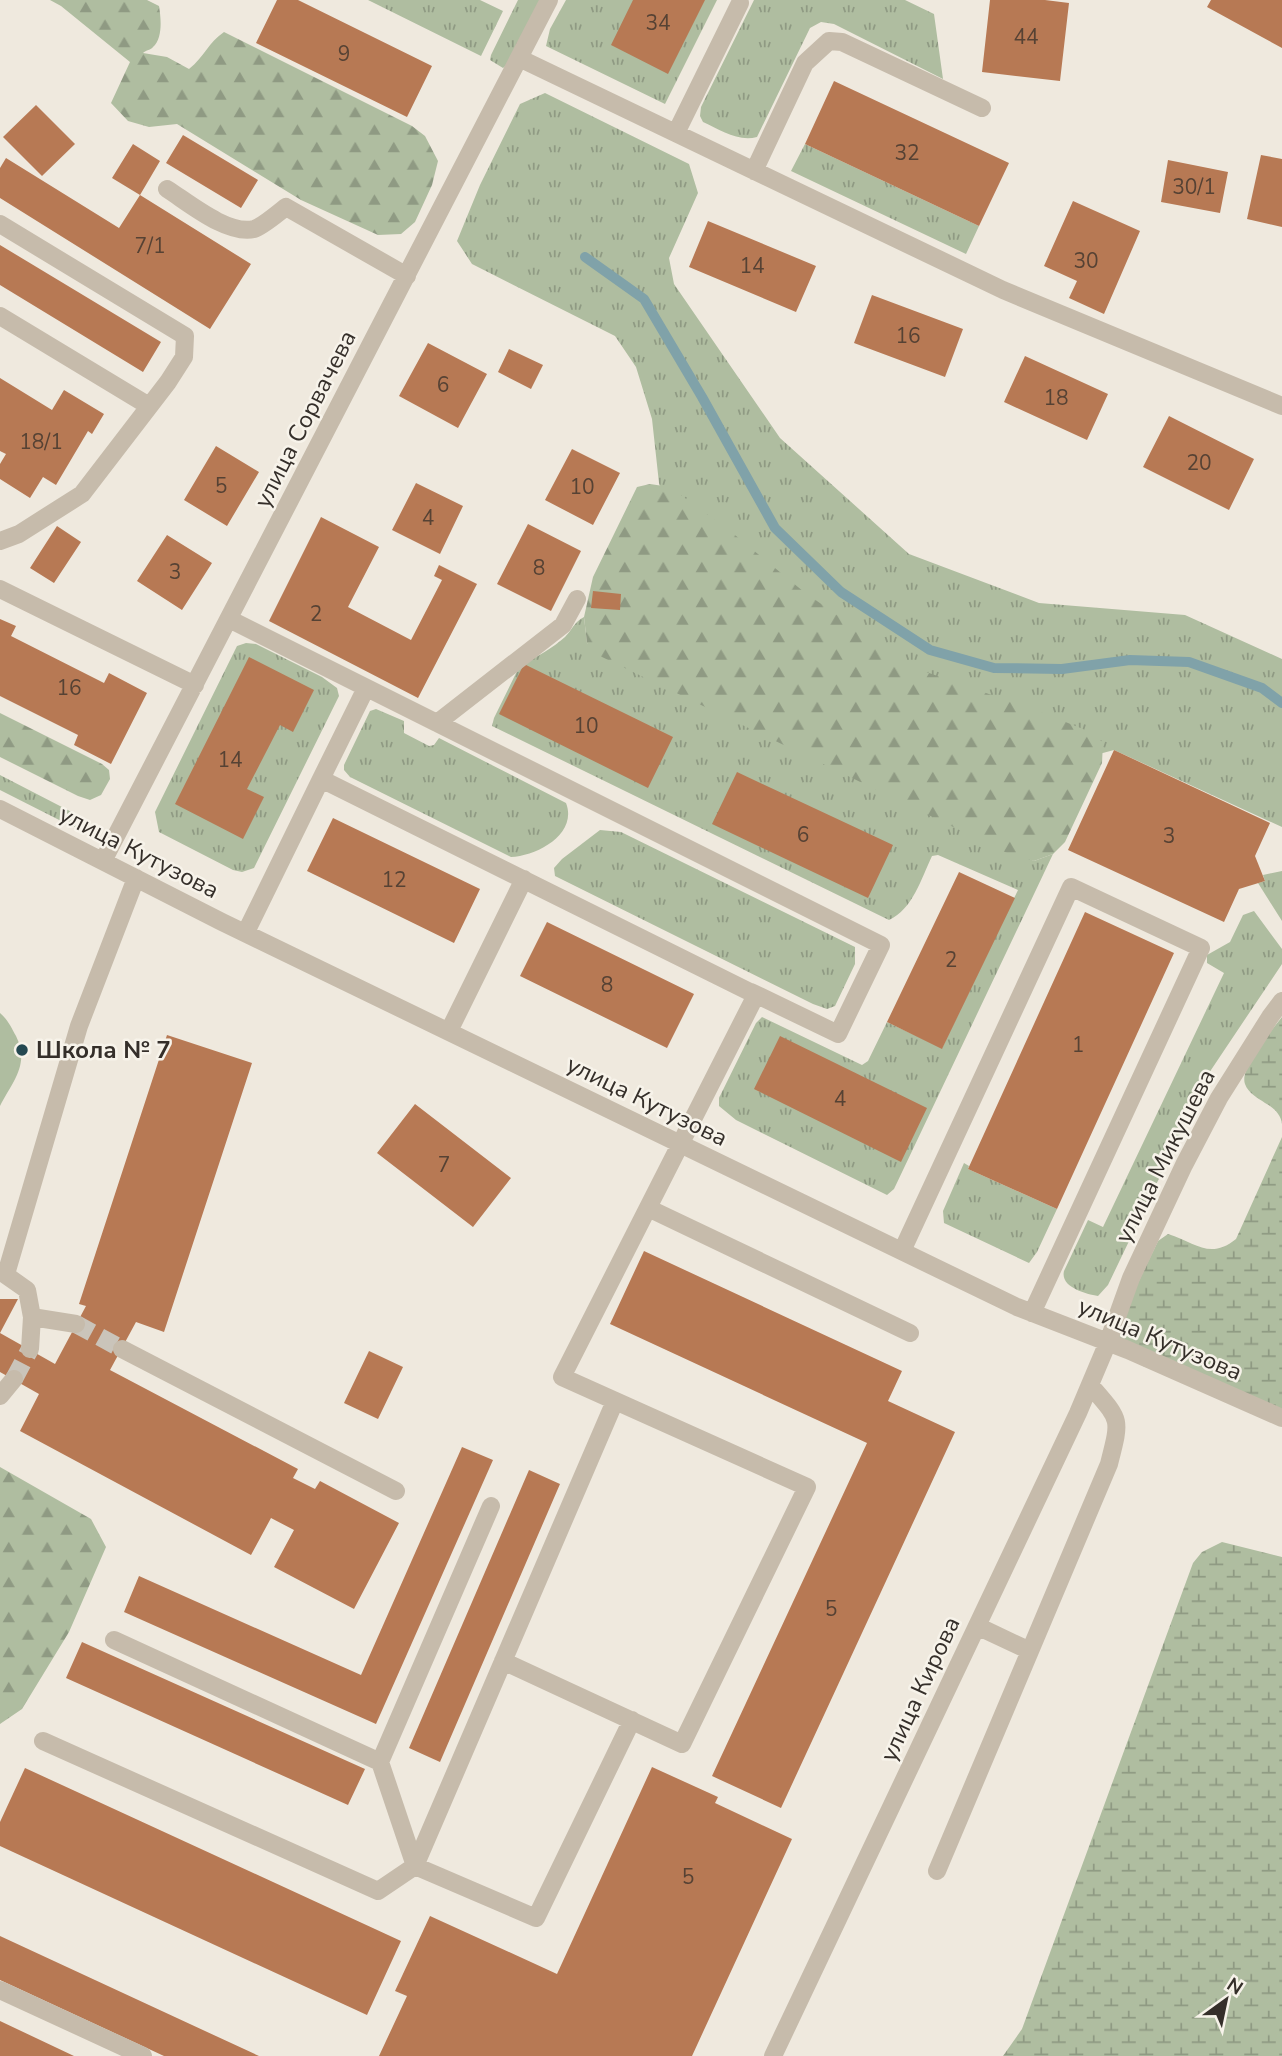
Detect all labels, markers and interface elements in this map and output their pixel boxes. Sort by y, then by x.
house number: 34 [645,9,671,37]
house number: 44 [1013,23,1039,51]
house number: 9 [338,40,350,68]
house number: 32 [894,139,920,167]
house number: 30/1 [1172,173,1216,201]
house number: 7/1 [134,232,166,260]
house number: 30 [1073,247,1099,275]
house number: 14 [739,252,765,280]
house number: 16 [895,322,921,350]
street label: улица Сорвачева [246,325,364,513]
house number: 6 [437,371,449,399]
house number: 18 [1043,384,1069,412]
house number: 18/1 [19,428,63,456]
house number: 20 [1186,449,1212,477]
house number: 5 [215,472,227,500]
house number: 10 [569,473,595,501]
house number: 4 [422,504,434,532]
house number: 8 [533,554,545,582]
house number: 3 [169,558,181,586]
house number: 2 [310,600,322,628]
house number: 16 [56,674,82,702]
house number: 10 [573,712,599,740]
house number: 14 [217,746,243,774]
street label: улица Кутузова [54,798,224,906]
house number: 6 [797,821,809,849]
house number: 3 [1163,822,1175,850]
house number: 12 [381,866,407,894]
house number: 2 [945,946,957,974]
house number: 8 [601,971,613,999]
house number: 1 [1072,1031,1084,1059]
place label: Школа № 7 [36,1034,171,1066]
marker: Школа № 7 [14,1042,30,1058]
street label: улица Кутузова [561,1048,733,1154]
street label: улица Микушева [1107,1064,1223,1248]
house number: 4 [834,1085,846,1113]
house number: 7 [438,1151,450,1179]
street label: улица Кутузова [1073,1290,1247,1388]
house number: 5 [825,1595,837,1623]
street label: улица Кирова [872,1611,968,1767]
house number: 5 [682,1863,694,1891]
north arrow [1191,1965,1261,2035]
text: N [1222,1972,1248,2001]

